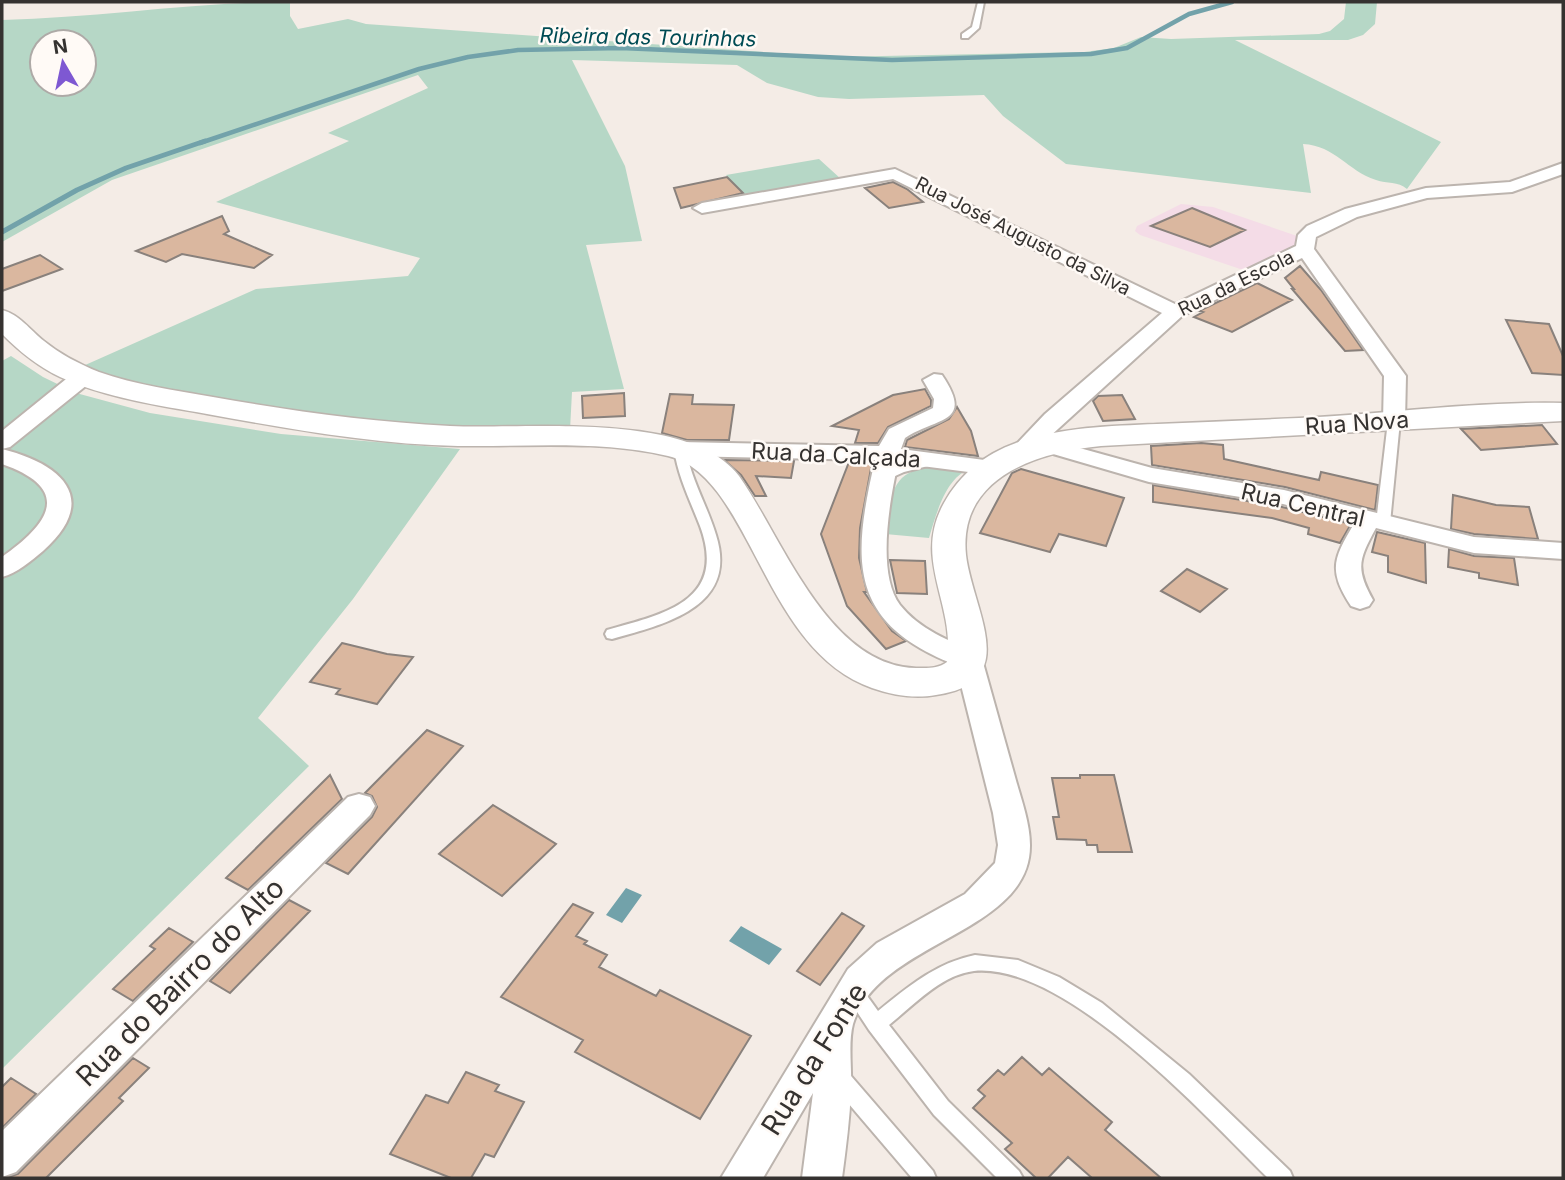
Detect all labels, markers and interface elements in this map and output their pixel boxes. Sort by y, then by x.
water label: Ribeira das Tourinhas [539,23,757,51]
north arrow [28,28,98,98]
text: N [51,34,69,59]
street label: Rua José Augusto da Silva [911,172,1135,300]
street label: Rua da Escola [1174,245,1298,321]
street label: Rua Nova [1304,405,1410,441]
street label: Rua da Calçada [750,437,922,473]
street label: Rua Central [1238,477,1368,533]
street label: Rua do Bairro do Alto [69,871,291,1093]
street label: Rua da Fonte [754,977,874,1141]

